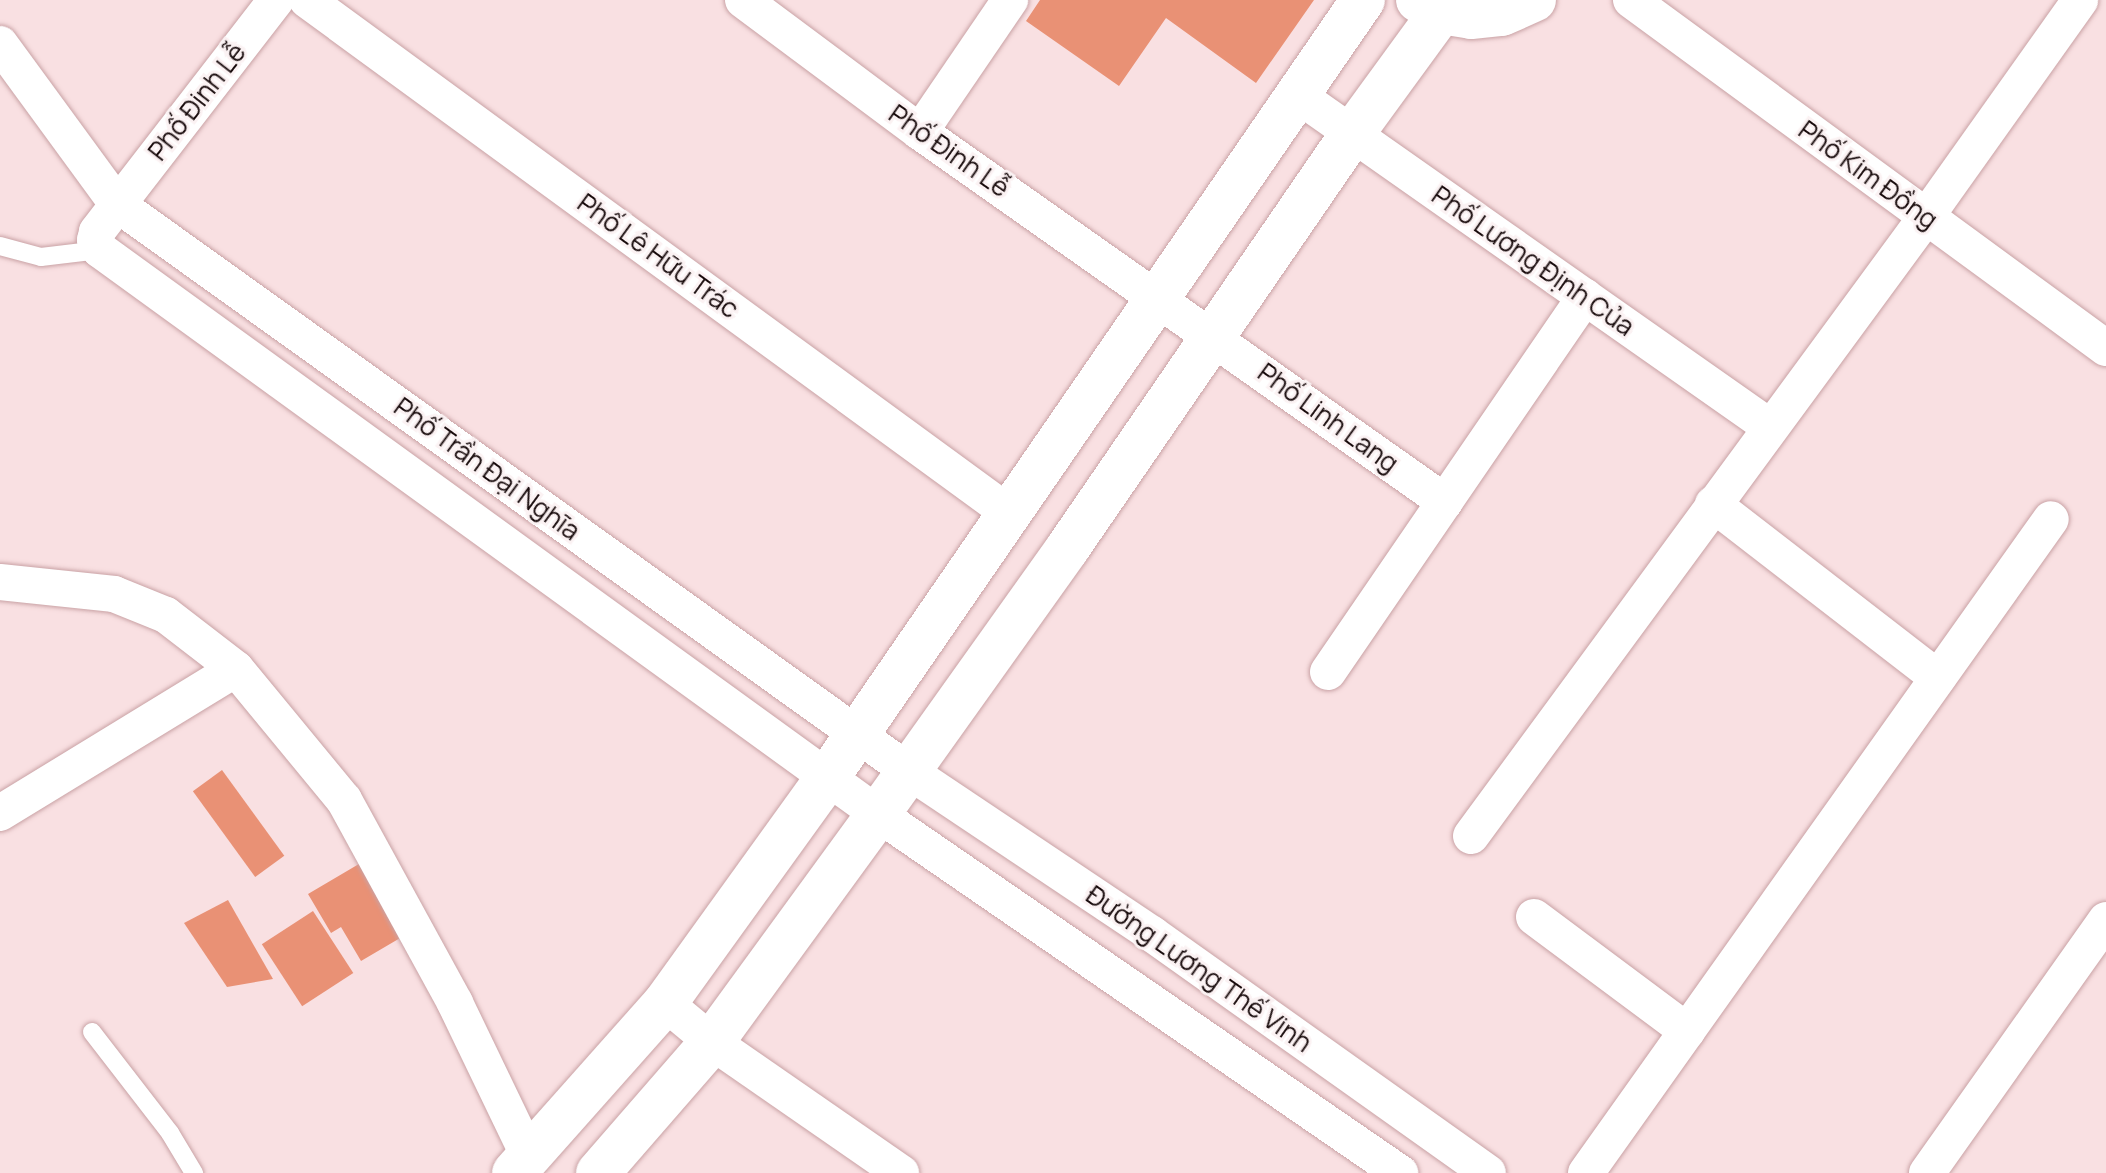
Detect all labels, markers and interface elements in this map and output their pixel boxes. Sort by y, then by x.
street label: Phố Đinh Lễ [142,37,252,167]
street label: Phố Đinh Lễ [883,98,1015,204]
street label: Phố Kim Đồng [1792,114,1944,236]
street label: Phố Lương Định Của [1426,179,1640,343]
street label: Phố Lê Hữu Trác [571,187,745,325]
street label: Phố Linh Lang [1252,357,1404,479]
street label: Phố Trần Đại Nghĩa [388,391,586,547]
street label: Đường Lương Thế Vinh [1080,879,1318,1059]

